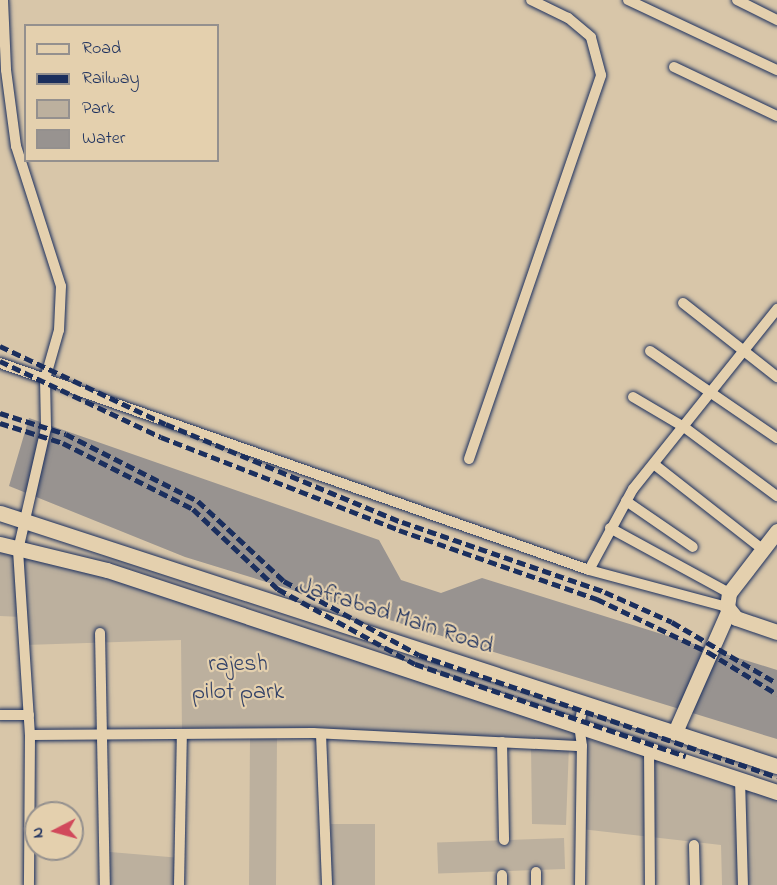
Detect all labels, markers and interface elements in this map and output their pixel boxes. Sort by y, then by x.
legend [24,24,219,162]
text: Road [82,36,121,62]
text: Railway [82,66,139,92]
text: Park [82,96,115,122]
text: Water [82,126,125,152]
street label: Jafrabad Main Road [295,572,497,662]
park label: rajesh pilot park [192,651,284,707]
north arrow [24,801,84,861]
text: N [26,826,51,839]

